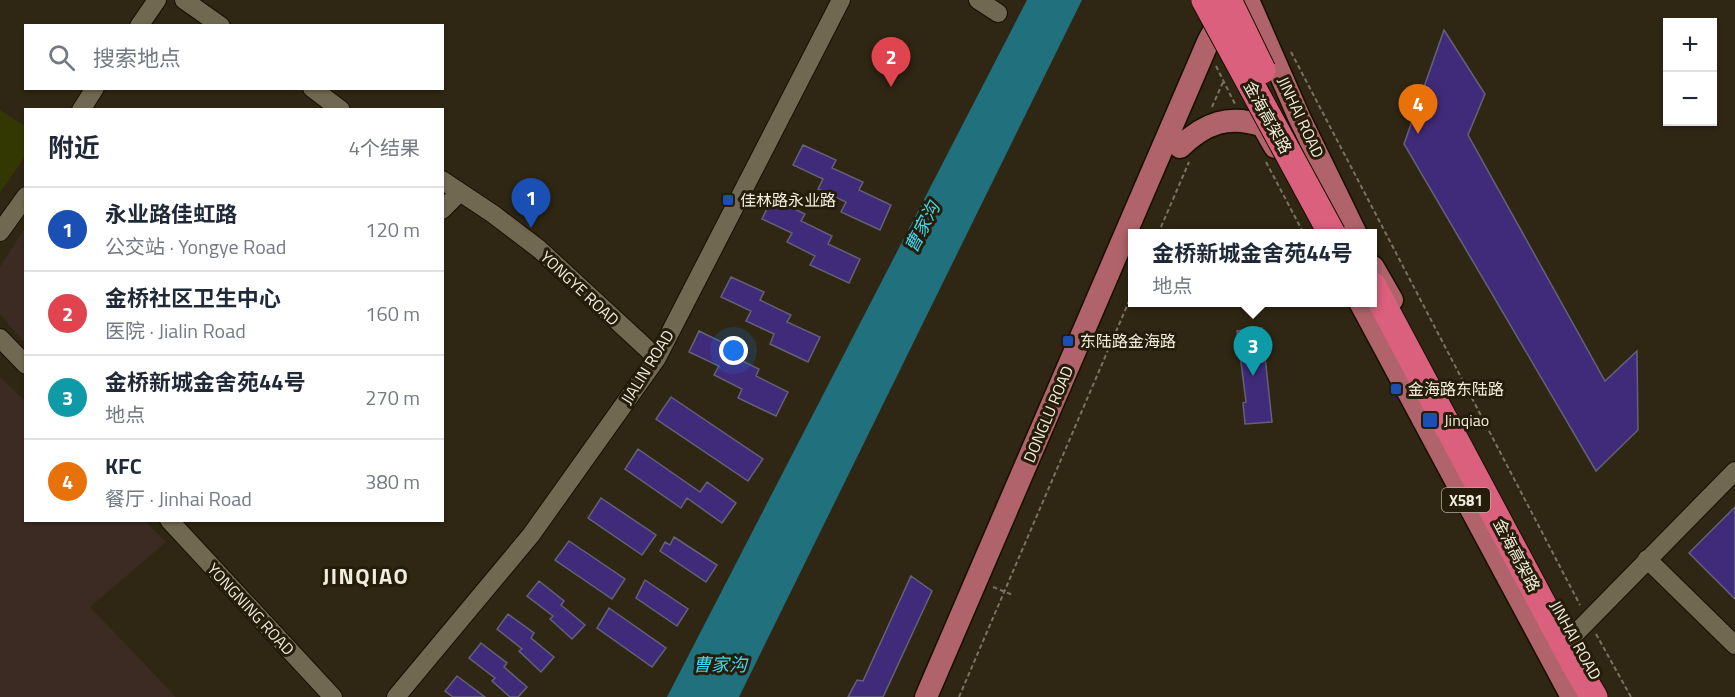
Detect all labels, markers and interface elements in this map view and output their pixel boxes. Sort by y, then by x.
map controls [1663,18,1717,126]
button: + [1663,18,1717,72]
search box [24,24,444,90]
pin: 2 [872,38,910,87]
icon: search [45,41,78,74]
text: 搜索地点 [93,41,181,75]
street label: JINHAI ROAD [1272,72,1330,162]
button: − [1663,72,1717,126]
street label: 金海高架路 [1238,76,1298,158]
pin: 4 [1398,84,1438,134]
text: 附近 [48,128,100,167]
text: 4个结果 [349,132,420,163]
pin: 1 [512,178,550,228]
place label: 佳林路永业路 [740,188,836,212]
marker: 佳林路永业路 [721,193,735,207]
water label: 曹家沟 [898,195,947,257]
text: 永业路佳虹路 [105,197,237,231]
text: 1 [62,214,73,245]
text: 120 m [365,214,420,245]
popup [1128,229,1377,307]
text: 公交站 · Yongye Road [105,231,286,262]
text: 金桥新城金舍苑44号 [1152,236,1353,270]
street label: YONGYE ROAD [535,245,625,331]
text: 地点 [1152,270,1192,301]
text: 金桥社区卫生中心 [105,281,281,315]
text: 2 [62,298,73,329]
text: 160 m [365,298,420,329]
text: 医院 · Jialin Road [105,315,246,346]
street label: JIALIN ROAD [615,325,679,409]
pin: 3 [1234,326,1272,376]
place label: 东陆路金海路 [1080,329,1176,353]
marker: 东陆路金海路 [1061,334,1075,348]
your location [719,336,748,365]
street label: DONGLU ROAD [1017,362,1079,466]
text: 金桥新城金舍苑44号 [105,365,306,399]
place label: 金海路东陆路 [1408,377,1504,401]
text: 3 [62,382,73,413]
text: 270 m [365,382,420,413]
marker: 金海路东陆路 [1389,382,1403,396]
text: 地点 [105,399,145,430]
place label: Jinqiao [1444,408,1489,432]
marker: Jinqiao [1421,411,1439,429]
text: KFC [105,449,142,483]
text: 4 [62,466,73,497]
text: 380 m [365,466,420,497]
text: 餐厅 · Jinhai Road [105,483,252,514]
road number: X581 [1442,488,1490,512]
street label: 金海高架路 [1488,514,1546,596]
street label: YONGNING ROAD [202,558,300,660]
district label: JINQIAO [323,559,409,593]
street label: JINHAI ROAD [1544,596,1608,684]
water label: 曹家沟 [693,651,749,678]

